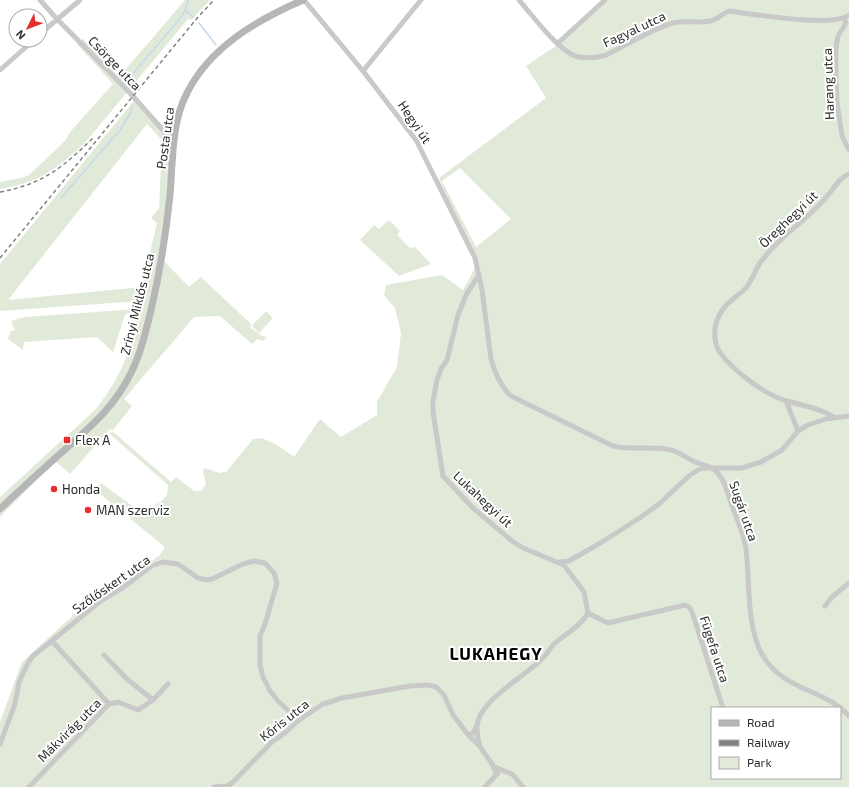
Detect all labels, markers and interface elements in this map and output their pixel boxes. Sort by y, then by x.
north arrow [8,8,48,48]
street label: Fagyal utca [600,8,668,50]
text: N [13,28,28,43]
street label: Csörge utca [85,32,145,94]
street label: Harang utca [819,48,837,120]
street label: Hegyi út [395,98,435,147]
street label: Posta utca [153,106,177,170]
street label: Öreghegyi út [755,187,821,251]
street label: Zrínyi Miklós utca [117,252,157,356]
place label: Flex A [75,432,110,448]
marker: Flex A [62,435,72,445]
street label: Lukahegyi út [450,468,516,530]
street label: Sugár utca [726,479,762,543]
place label: Honda [62,481,100,497]
marker: Honda [49,484,59,494]
place label: MAN szerviz [96,502,170,518]
marker: MAN szerviz [83,505,93,515]
street label: Szőlőskert utca [69,551,153,617]
street label: Fügefa utca [697,614,733,684]
district label: LUKAHEGY [449,643,543,663]
street label: Mákvirág utca [34,695,104,765]
street label: Kőris utca [256,696,312,744]
legend [711,707,841,779]
text: Road [747,715,775,729]
text: Railway [747,735,791,749]
text: Park [747,755,772,769]

